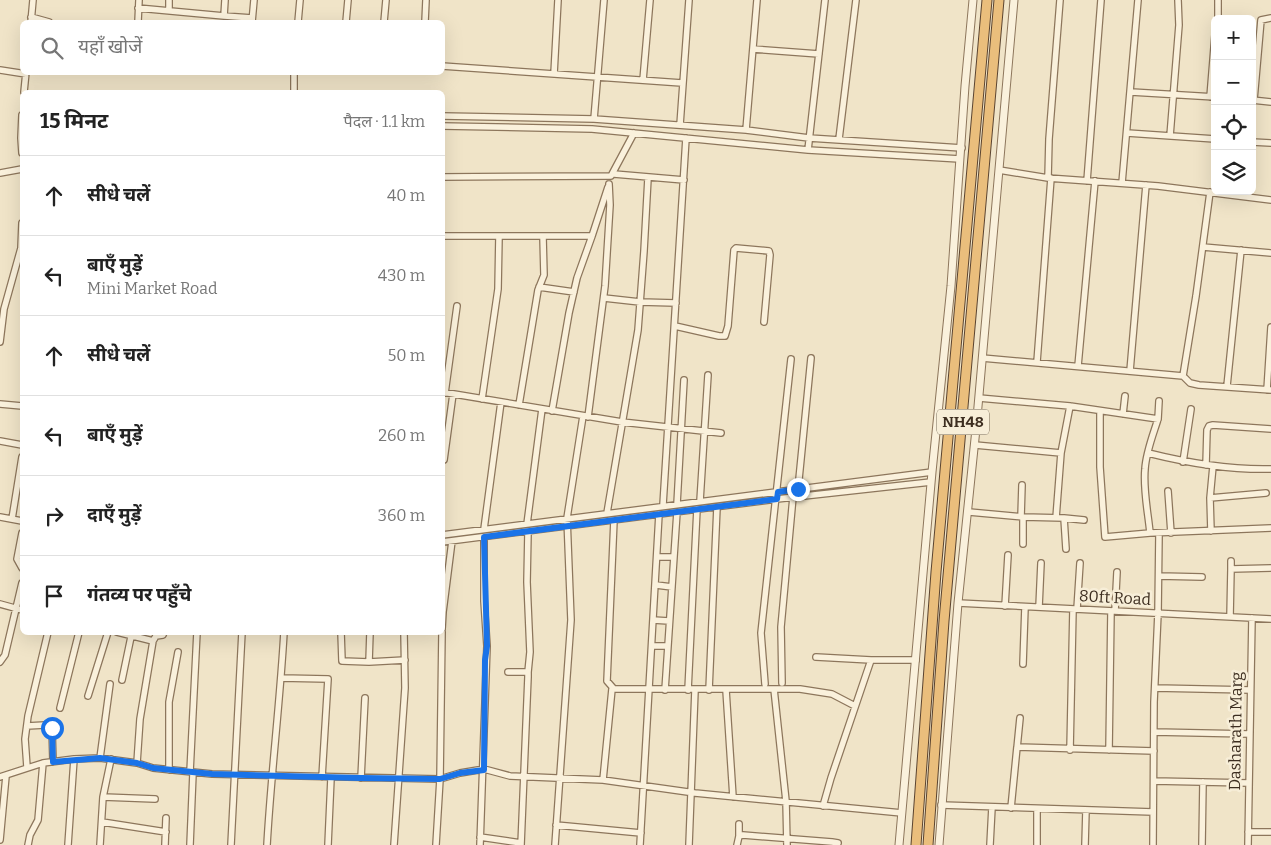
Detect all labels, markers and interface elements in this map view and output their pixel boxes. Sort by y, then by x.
map controls [1211,15,1256,195]
button: + [1211,15,1256,60]
search box [20,20,445,75]
icon: search [38,34,66,62]
text: यहाँ खोजें [78,35,142,58]
button: − [1211,60,1256,105]
button: locate [1211,105,1256,150]
text: 15 मिनट [40,108,108,134]
text: पैदल · 1.1 km [344,112,425,131]
button: layers [1211,150,1256,195]
icon: ahead [40,182,68,210]
text: सीधे चलें [87,183,150,206]
text: 40 m [387,186,425,205]
text: बाएँ मुड़ें [87,253,143,276]
icon: left [40,262,68,290]
text: 430 m [378,266,425,285]
text: Mini Market Road [87,279,218,298]
icon: ahead [40,342,68,370]
text: सीधे चलें [87,343,150,366]
text: 50 m [388,346,425,365]
road number: NH48 [937,410,989,434]
icon: left [40,422,68,450]
text: बाएँ मुड़ें [87,423,143,446]
text: 260 m [378,426,425,445]
route end [787,478,810,501]
icon: right [40,502,68,530]
text: दाएँ मुड़ें [87,503,141,526]
text: 360 m [378,506,425,525]
icon: arrive [40,582,68,610]
text: गंतव्य पर पहुँचे [87,583,192,606]
street label: 80ft Road [1078,586,1152,609]
street label: Dasharath Marg [1225,671,1246,791]
route start [41,717,64,740]

